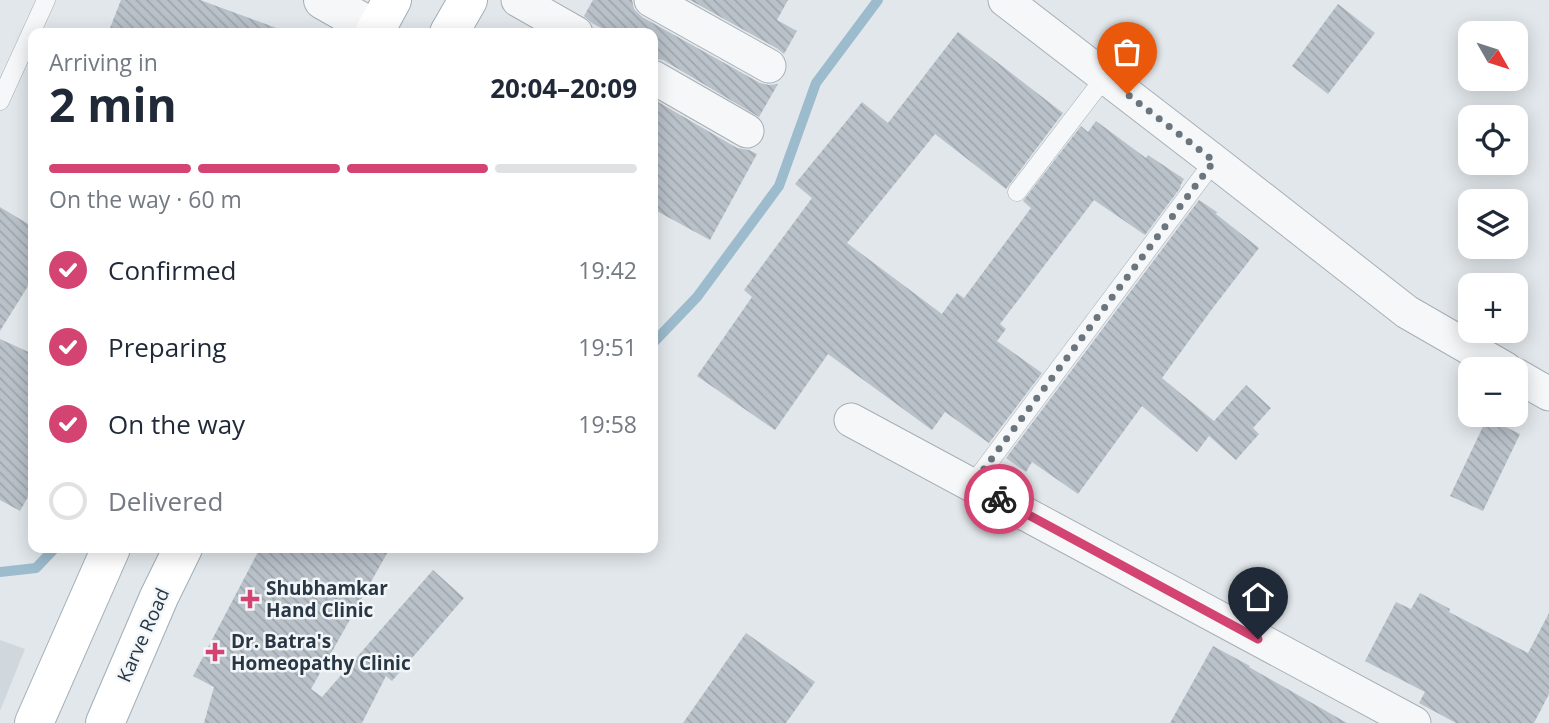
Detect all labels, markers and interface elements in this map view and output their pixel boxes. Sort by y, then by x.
north arrow [1458,21,1528,91]
map controls [1458,21,1528,427]
pin [1097,22,1157,94]
icon: bag [1108,33,1146,71]
text: Arriving in [49,46,158,78]
text: 20:04–20:09 [490,70,637,106]
text: 2 min [49,73,177,135]
button: locate [1458,105,1528,175]
text: On the way · 60 m [49,183,242,215]
button: layers [1458,189,1528,259]
icon: check [49,251,87,289]
text: Confirmed [108,252,236,288]
text: 19:42 [578,254,637,286]
button: + [1458,273,1528,343]
icon: check [49,328,87,366]
text: Preparing [108,329,226,365]
text: 19:51 [578,331,637,363]
button: − [1458,357,1528,427]
icon: check [49,405,87,443]
text: On the way [108,406,245,442]
text: 19:58 [578,408,637,440]
courier [964,464,1034,534]
icon: bike [980,480,1018,518]
text: Delivered [108,483,223,519]
pin [1228,567,1288,639]
place label: Shubhamkar Hand Clinic [266,575,388,623]
icon: home [1239,578,1277,616]
street label: Karve Road [111,584,175,686]
marker: Shubhamkar Hand Clinic [240,589,260,609]
place label: Dr. Batra's Homeopathy Clinic [231,628,411,676]
marker: Dr. Batra's Homeopathy Clinic [205,642,225,662]

